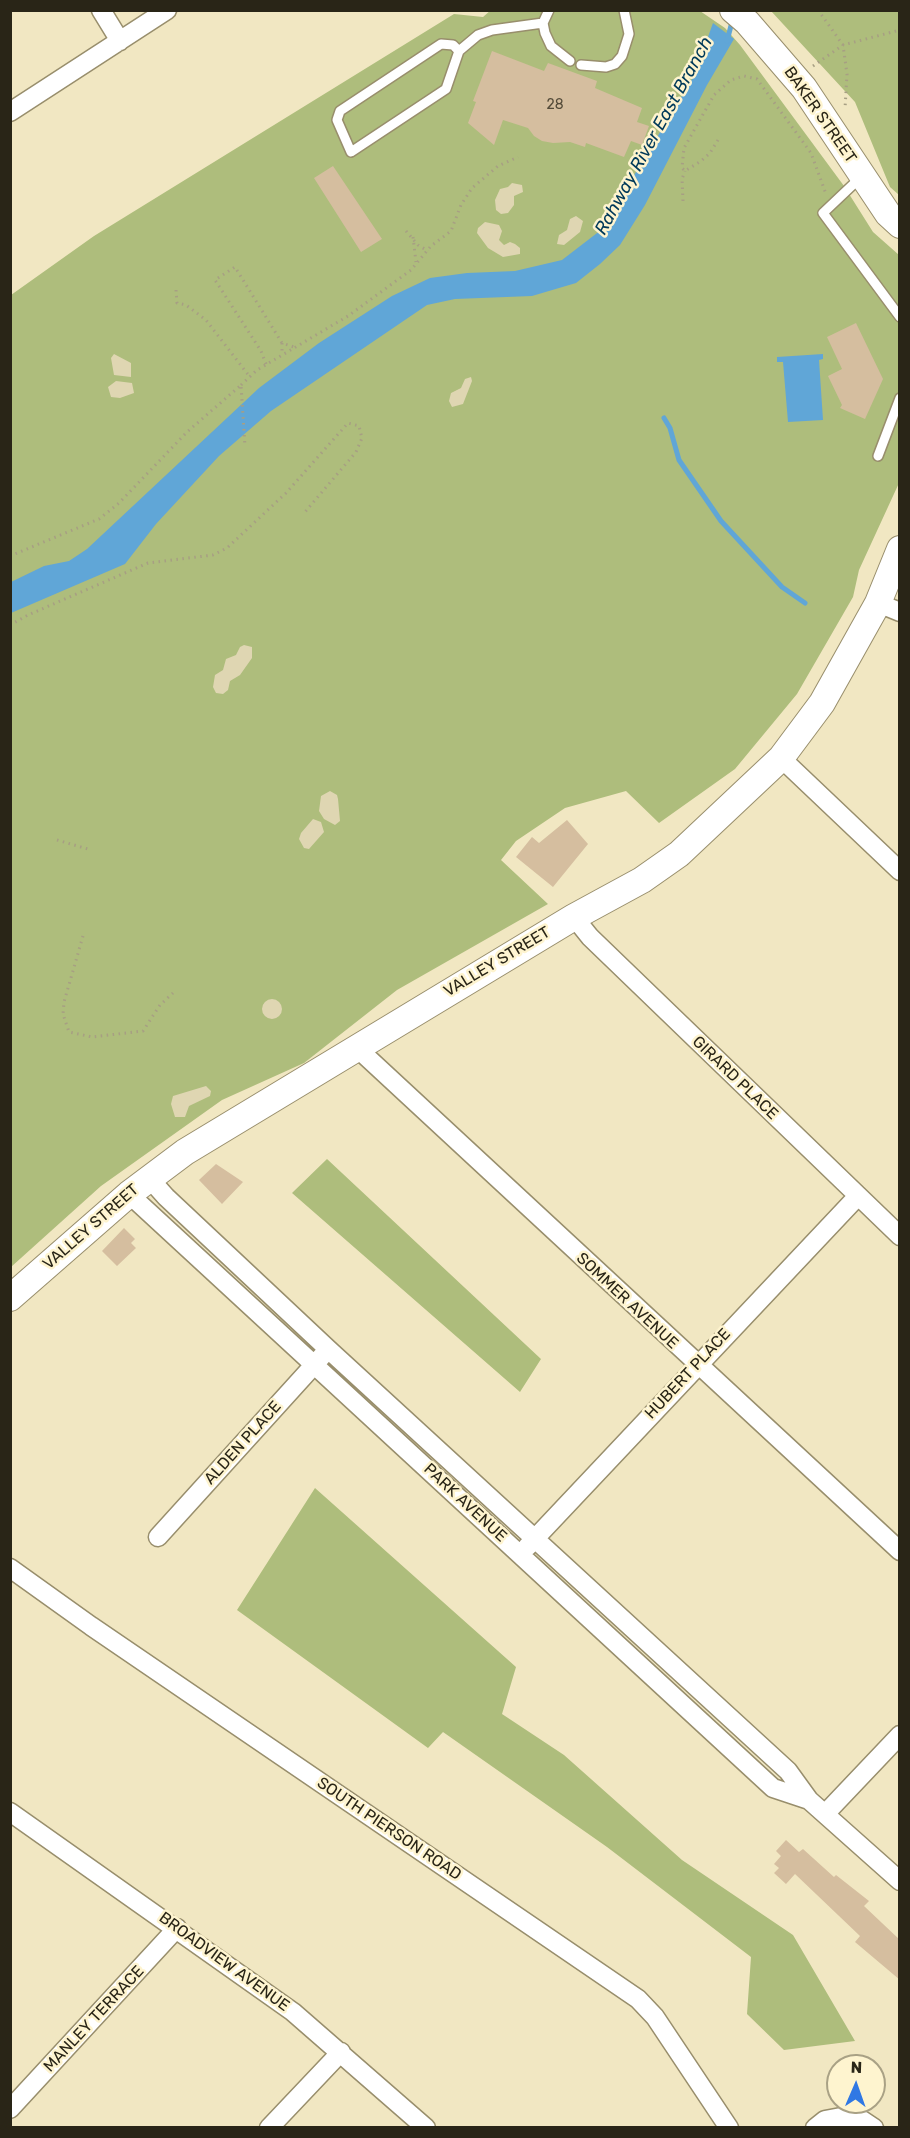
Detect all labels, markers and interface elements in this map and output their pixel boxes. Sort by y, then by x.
water label: Rahway River East Branch [590,33,718,239]
street label: BAKER STREET [780,63,860,167]
house number: 28 [546,97,564,113]
street label: VALLEY STREET [440,923,554,1001]
street label: GIRARD PLACE [688,1032,782,1124]
street label: VALLEY STREET [39,1180,143,1274]
street label: SOMMER AVENUE [572,1249,682,1353]
street label: HUBERT PLACE [641,1325,735,1423]
street label: ALDEN PLACE [201,1397,285,1489]
street label: PARK AVENUE [420,1460,510,1546]
street label: SOUTH PIERSON ROAD [313,1773,465,1885]
street label: BROADVIEW AVENUE [155,1908,293,2016]
street label: MANLEY TERRACE [40,1962,148,2076]
north arrow [826,2054,886,2114]
text: N [850,2058,863,2077]

